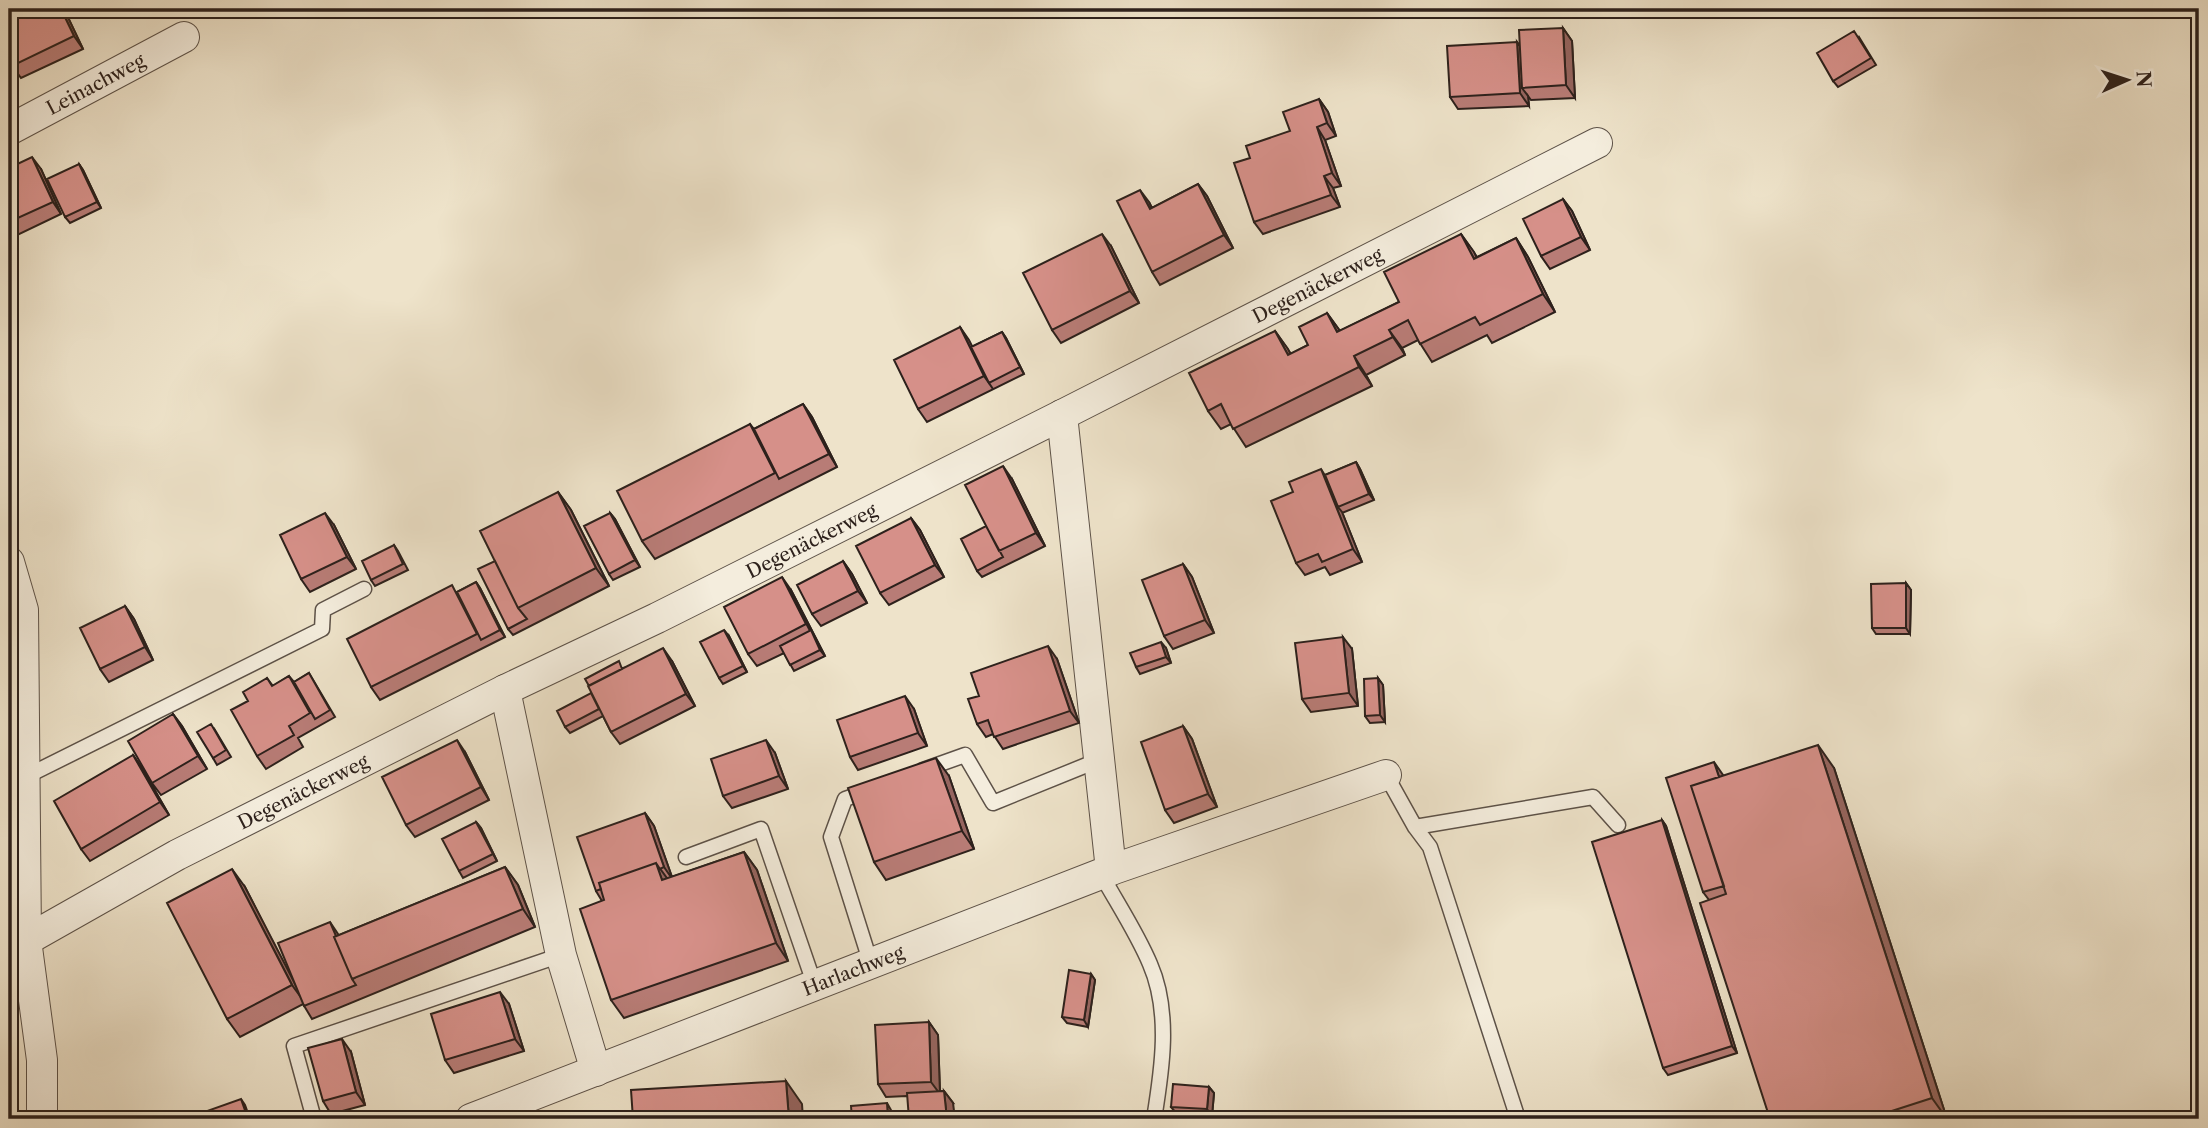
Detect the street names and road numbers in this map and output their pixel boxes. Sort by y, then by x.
street label: Leinachweg [43,48,150,120]
street label: Degenäckerweg [1249,242,1388,328]
street label: Degenäckerweg [742,498,882,583]
street label: Degenäckerweg [234,749,373,835]
street label: Harlachweg [799,940,908,1001]

